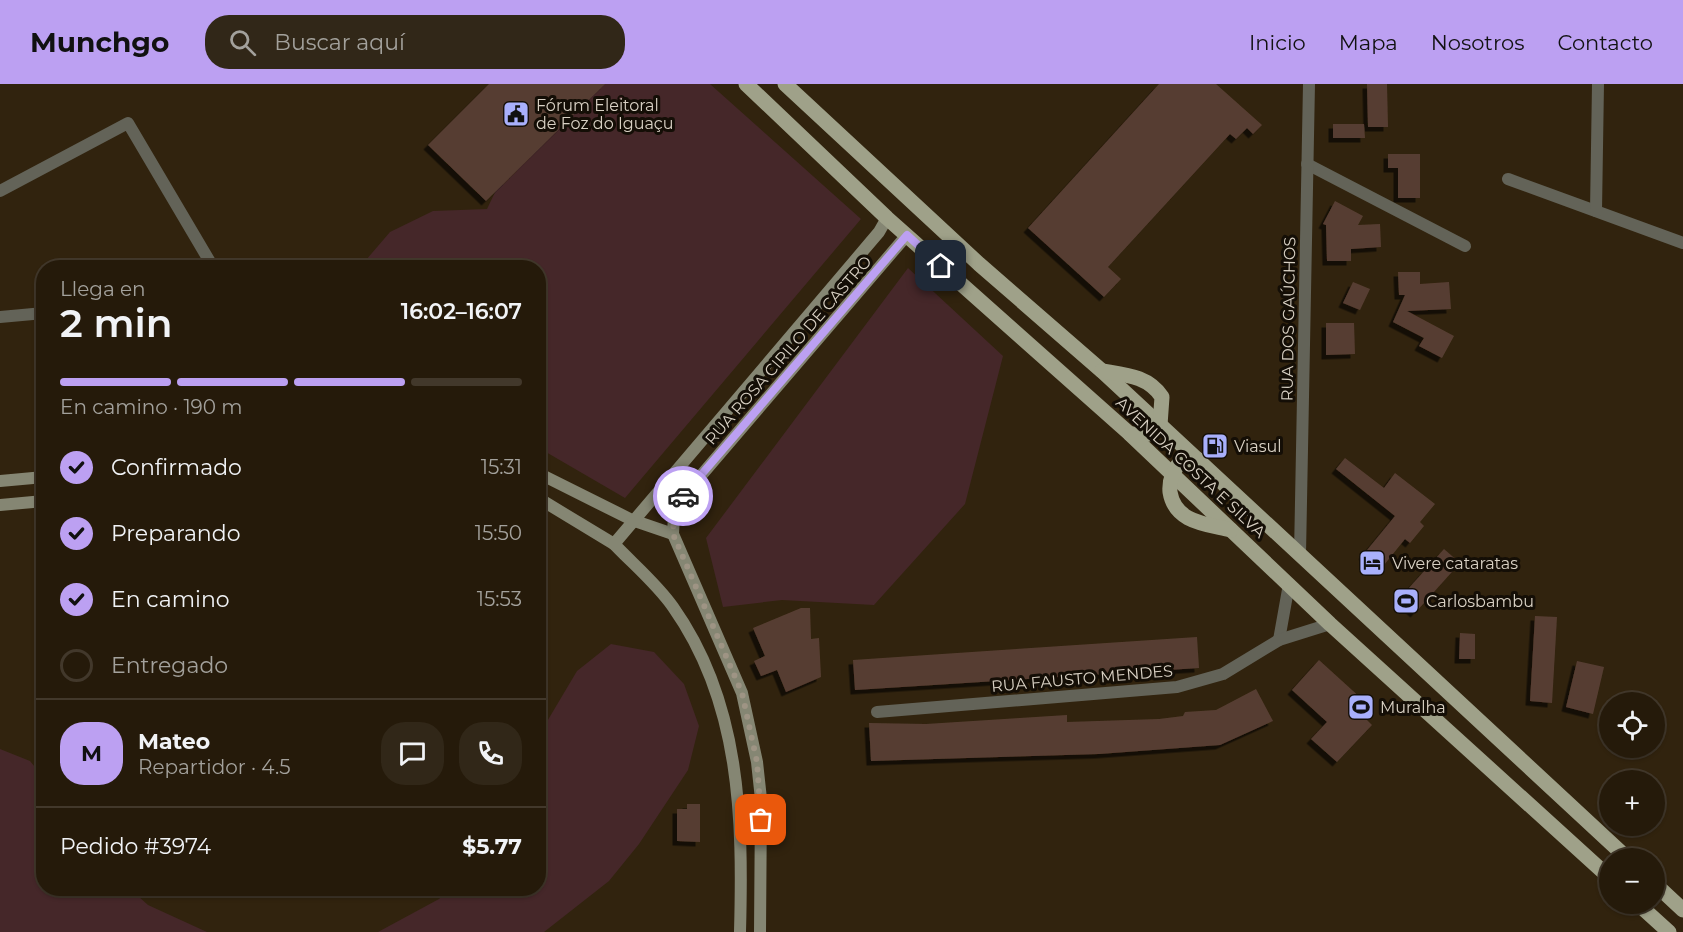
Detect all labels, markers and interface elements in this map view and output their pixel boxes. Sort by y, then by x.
search box [205,15,625,69]
text: Munchgo [30,25,169,59]
icon: search [226,26,259,59]
text: Buscar aquí [274,29,405,56]
text: Inicio [1249,30,1306,55]
text: Mapa [1339,30,1398,55]
text: Nosotros [1431,30,1524,55]
text: Contacto [1557,30,1653,55]
place label: Fórum Eleitoral de Foz do Iguaçu [536,96,674,133]
public building icon: Fórum Eleitoral de Foz do Iguaçu [501,99,531,129]
street label: RUA DOS GAÚCHOS [1278,237,1299,401]
pin [915,240,966,291]
icon: home [924,249,957,282]
street label: RUA ROSA CIRILO DE CASTRO [701,252,876,449]
text: Llega en [60,277,146,301]
text: 16:02–16:07 [401,298,522,325]
text: 2 min [60,299,173,347]
street label: AVENIDA COSTA E SILVA [1112,393,1270,542]
text: En camino · 190 m [60,395,242,419]
fuel station icon: Viasul [1200,431,1230,461]
place label: Viasul [1234,437,1282,456]
icon: check [60,451,93,484]
text: Confirmado [111,454,242,481]
text: 15:31 [481,455,522,479]
courier [653,466,713,526]
icon: car [667,480,700,513]
icon: check [60,517,93,550]
text: Preparando [111,520,240,547]
text: 15:50 [475,521,522,545]
hotel icon: Vivere cataratas [1357,548,1387,578]
place label: Vivere cataratas [1392,554,1518,573]
icon: check [60,583,93,616]
text: En camino [111,586,230,613]
sports icon: Carlosbambu [1391,586,1421,616]
text: 15:53 [477,587,522,611]
place label: Carlosbambu [1426,592,1534,611]
text: Entregado [111,652,228,679]
street label: RUA FAUSTO MENDES [990,661,1174,696]
sports icon: Muralha [1346,692,1376,722]
map controls [1599,692,1665,914]
button: locate [1599,692,1665,758]
place label: Muralha [1380,698,1446,717]
button: chat [381,722,444,785]
button: phone [459,722,522,785]
text: Mateo [138,728,210,755]
text: M [81,740,102,767]
text: Repartidor · 4.5 [138,755,290,779]
button: + [1599,770,1665,836]
pin [735,794,786,845]
icon: bag [744,803,777,836]
text: Pedido #3974 [60,833,211,860]
text: $5.77 [462,833,522,860]
button: − [1599,848,1665,914]

